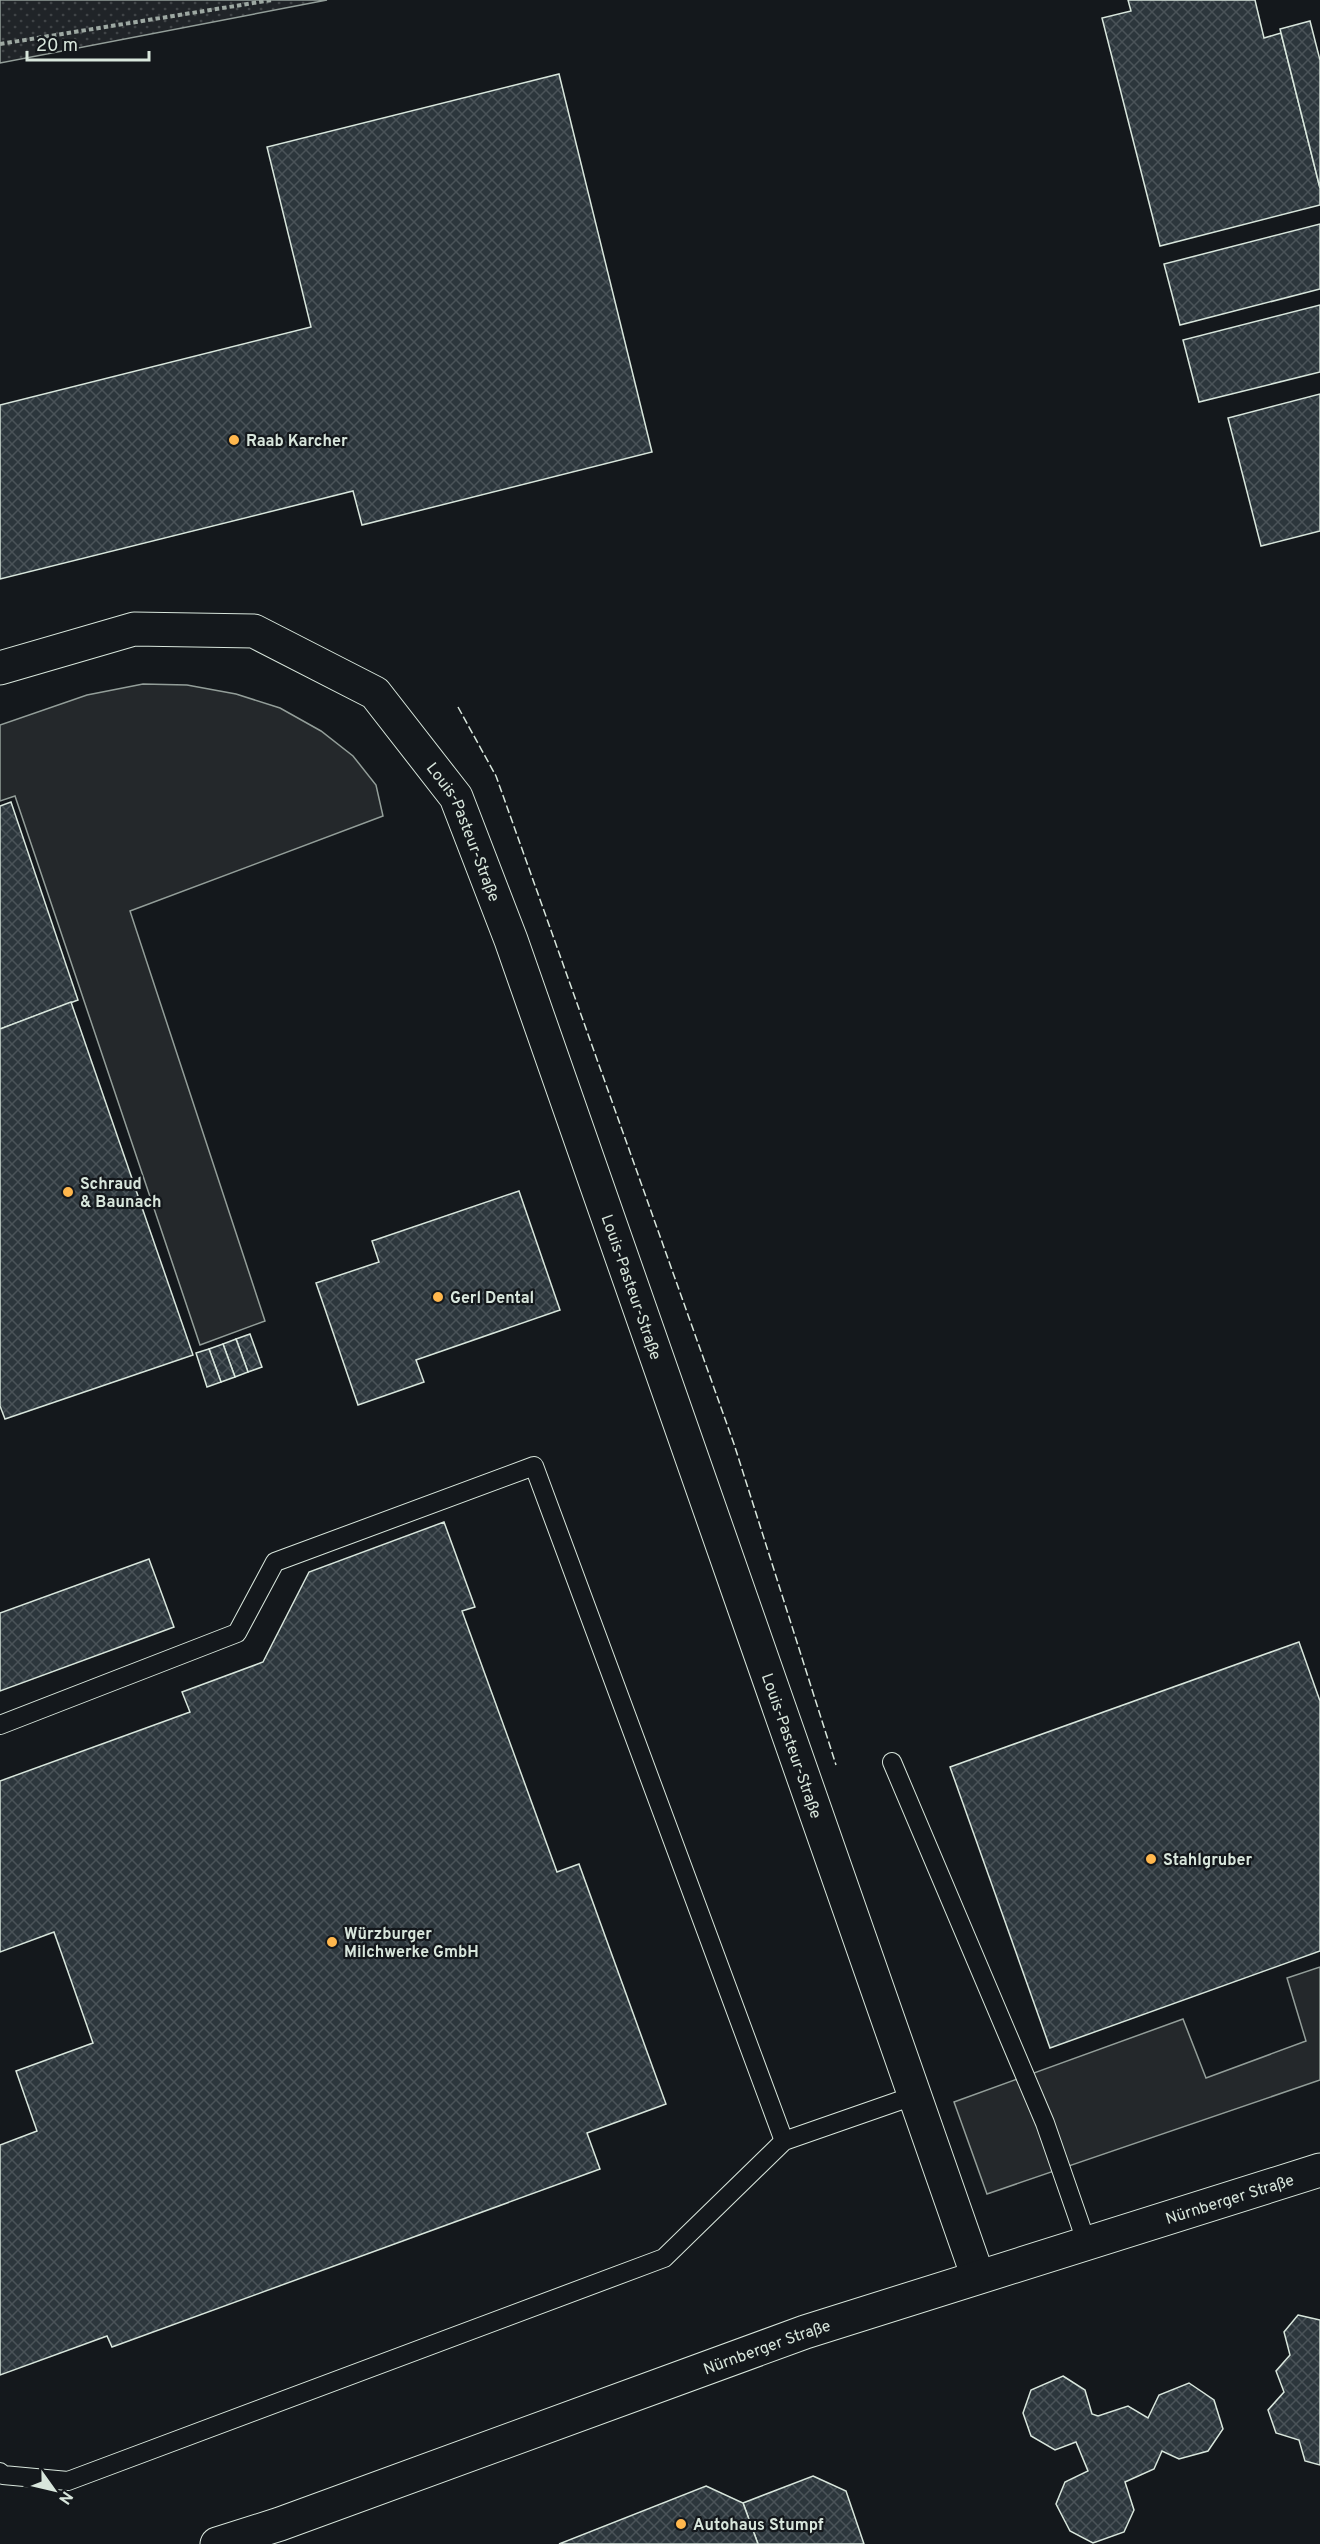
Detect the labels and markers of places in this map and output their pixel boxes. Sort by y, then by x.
place label: Raab Karcher [246,432,348,452]
marker: Raab Karcher [227,433,241,447]
place label: Schraud & Baunach [80,1175,162,1213]
marker: Schraud & Baunach [61,1185,75,1199]
place label: Gerl Dental [450,1289,534,1309]
marker: Gerl Dental [431,1290,445,1304]
place label: Stahlgruber [1163,1851,1253,1871]
marker: Stahlgruber [1144,1852,1158,1866]
place label: Würzburger Milchwerke GmbH [344,1925,479,1963]
marker: Würzburger Milchwerke GmbH [325,1935,339,1949]
place label: Autohaus Stumpf [693,2516,824,2536]
marker: Autohaus Stumpf [674,2517,688,2531]

